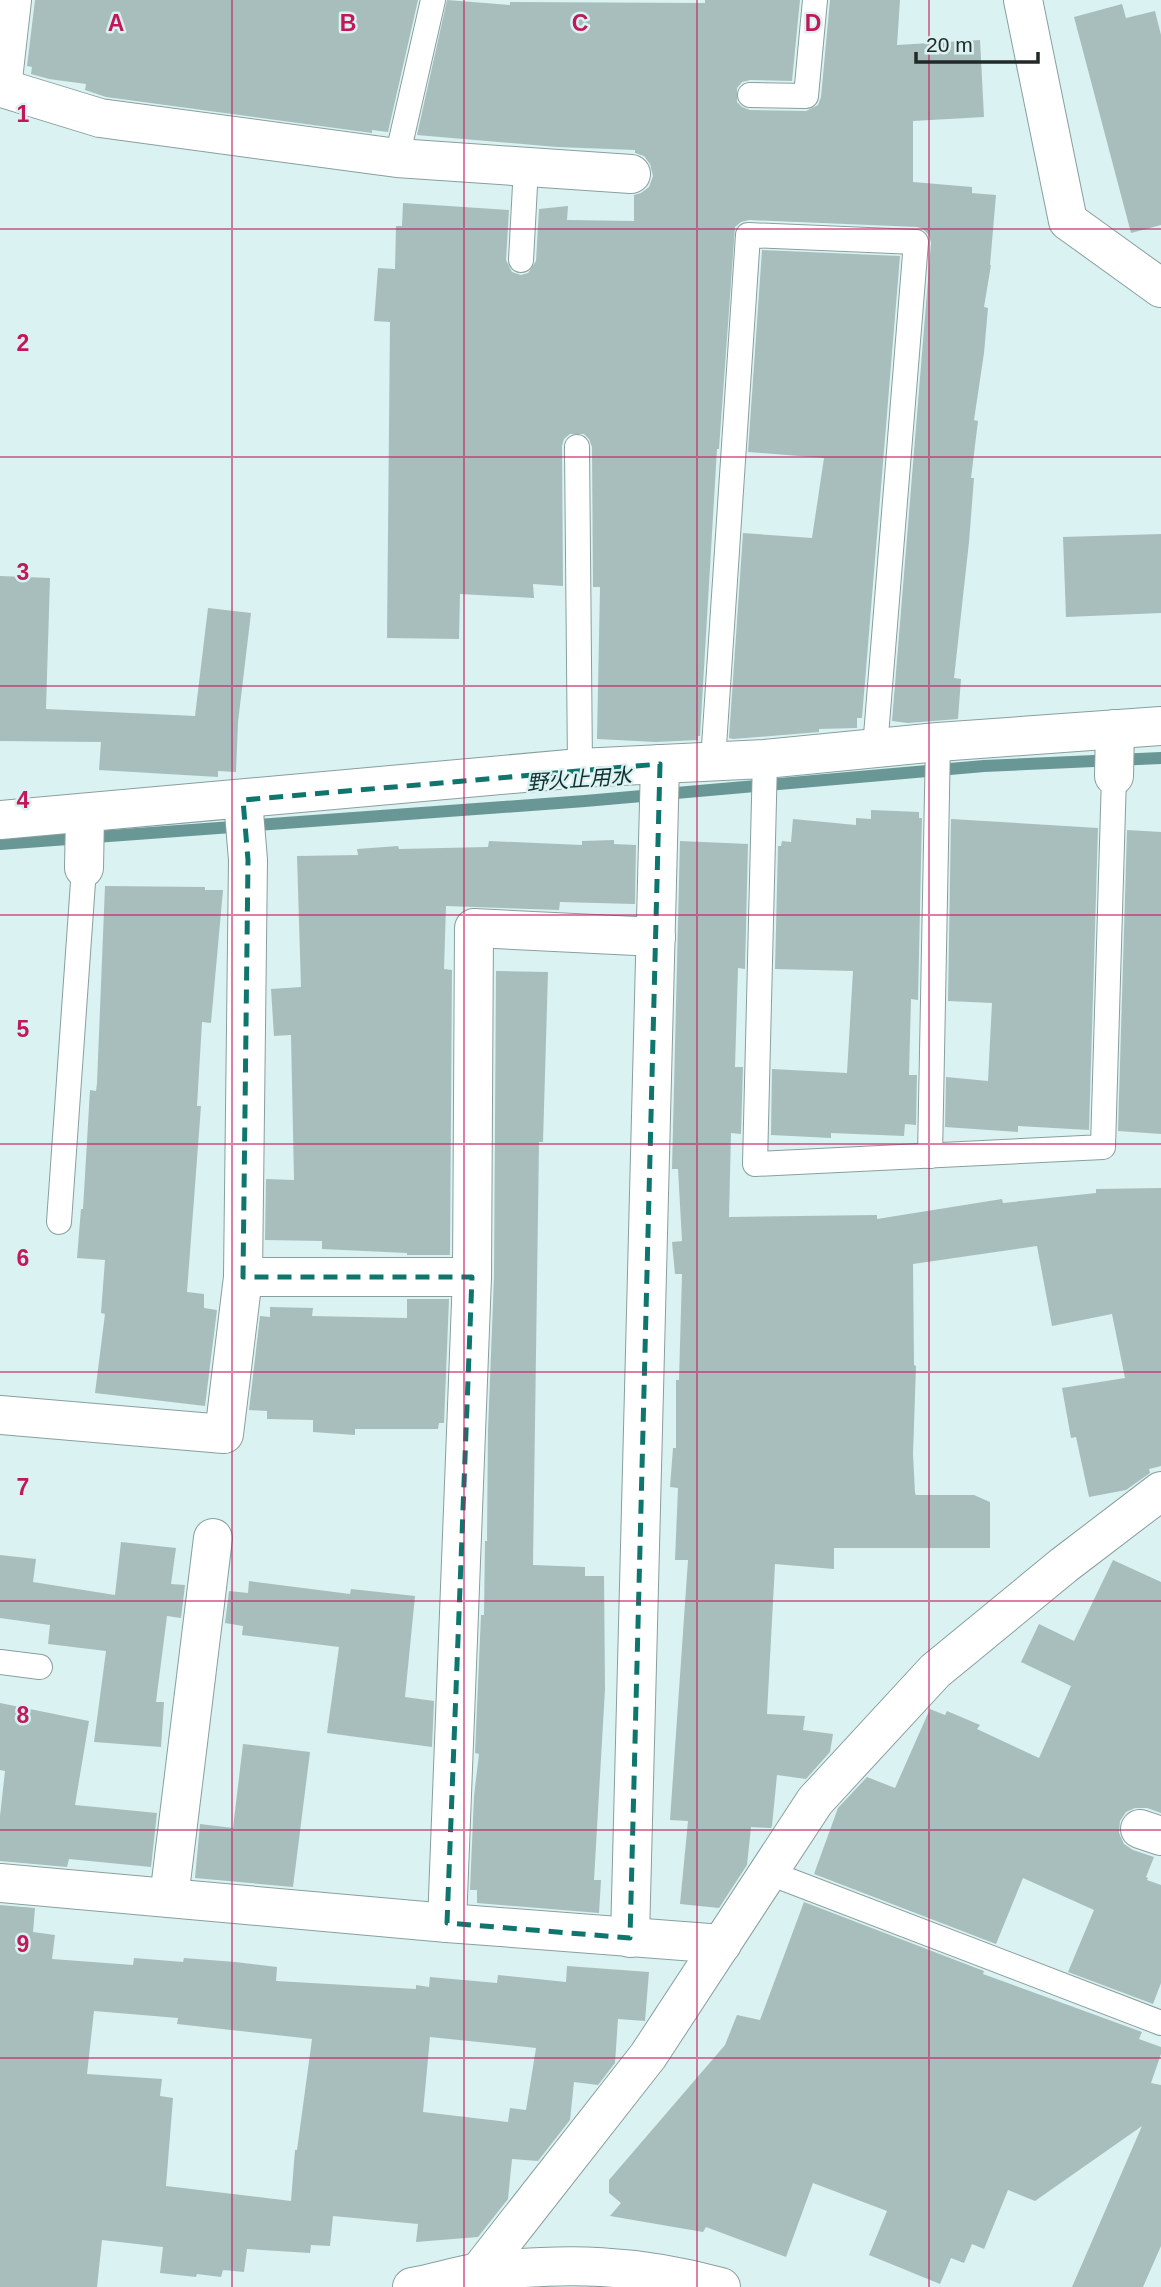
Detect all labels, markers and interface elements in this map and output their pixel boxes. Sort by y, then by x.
text: A [108,10,124,36]
text: B [340,10,356,36]
text: C [572,10,588,36]
text: D [805,10,821,36]
scale bar [916,21,1038,65]
text: 20 m [926,33,973,56]
text: 1 [17,101,30,127]
text: 2 [17,330,29,356]
text: 3 [17,559,29,585]
water label: 野火止用水 [526,764,634,794]
text: 4 [17,787,30,813]
text: 5 [17,1016,30,1042]
text: 6 [17,1245,29,1271]
text: 7 [17,1474,29,1500]
text: 8 [17,1702,30,1728]
text: 9 [17,1931,29,1957]

